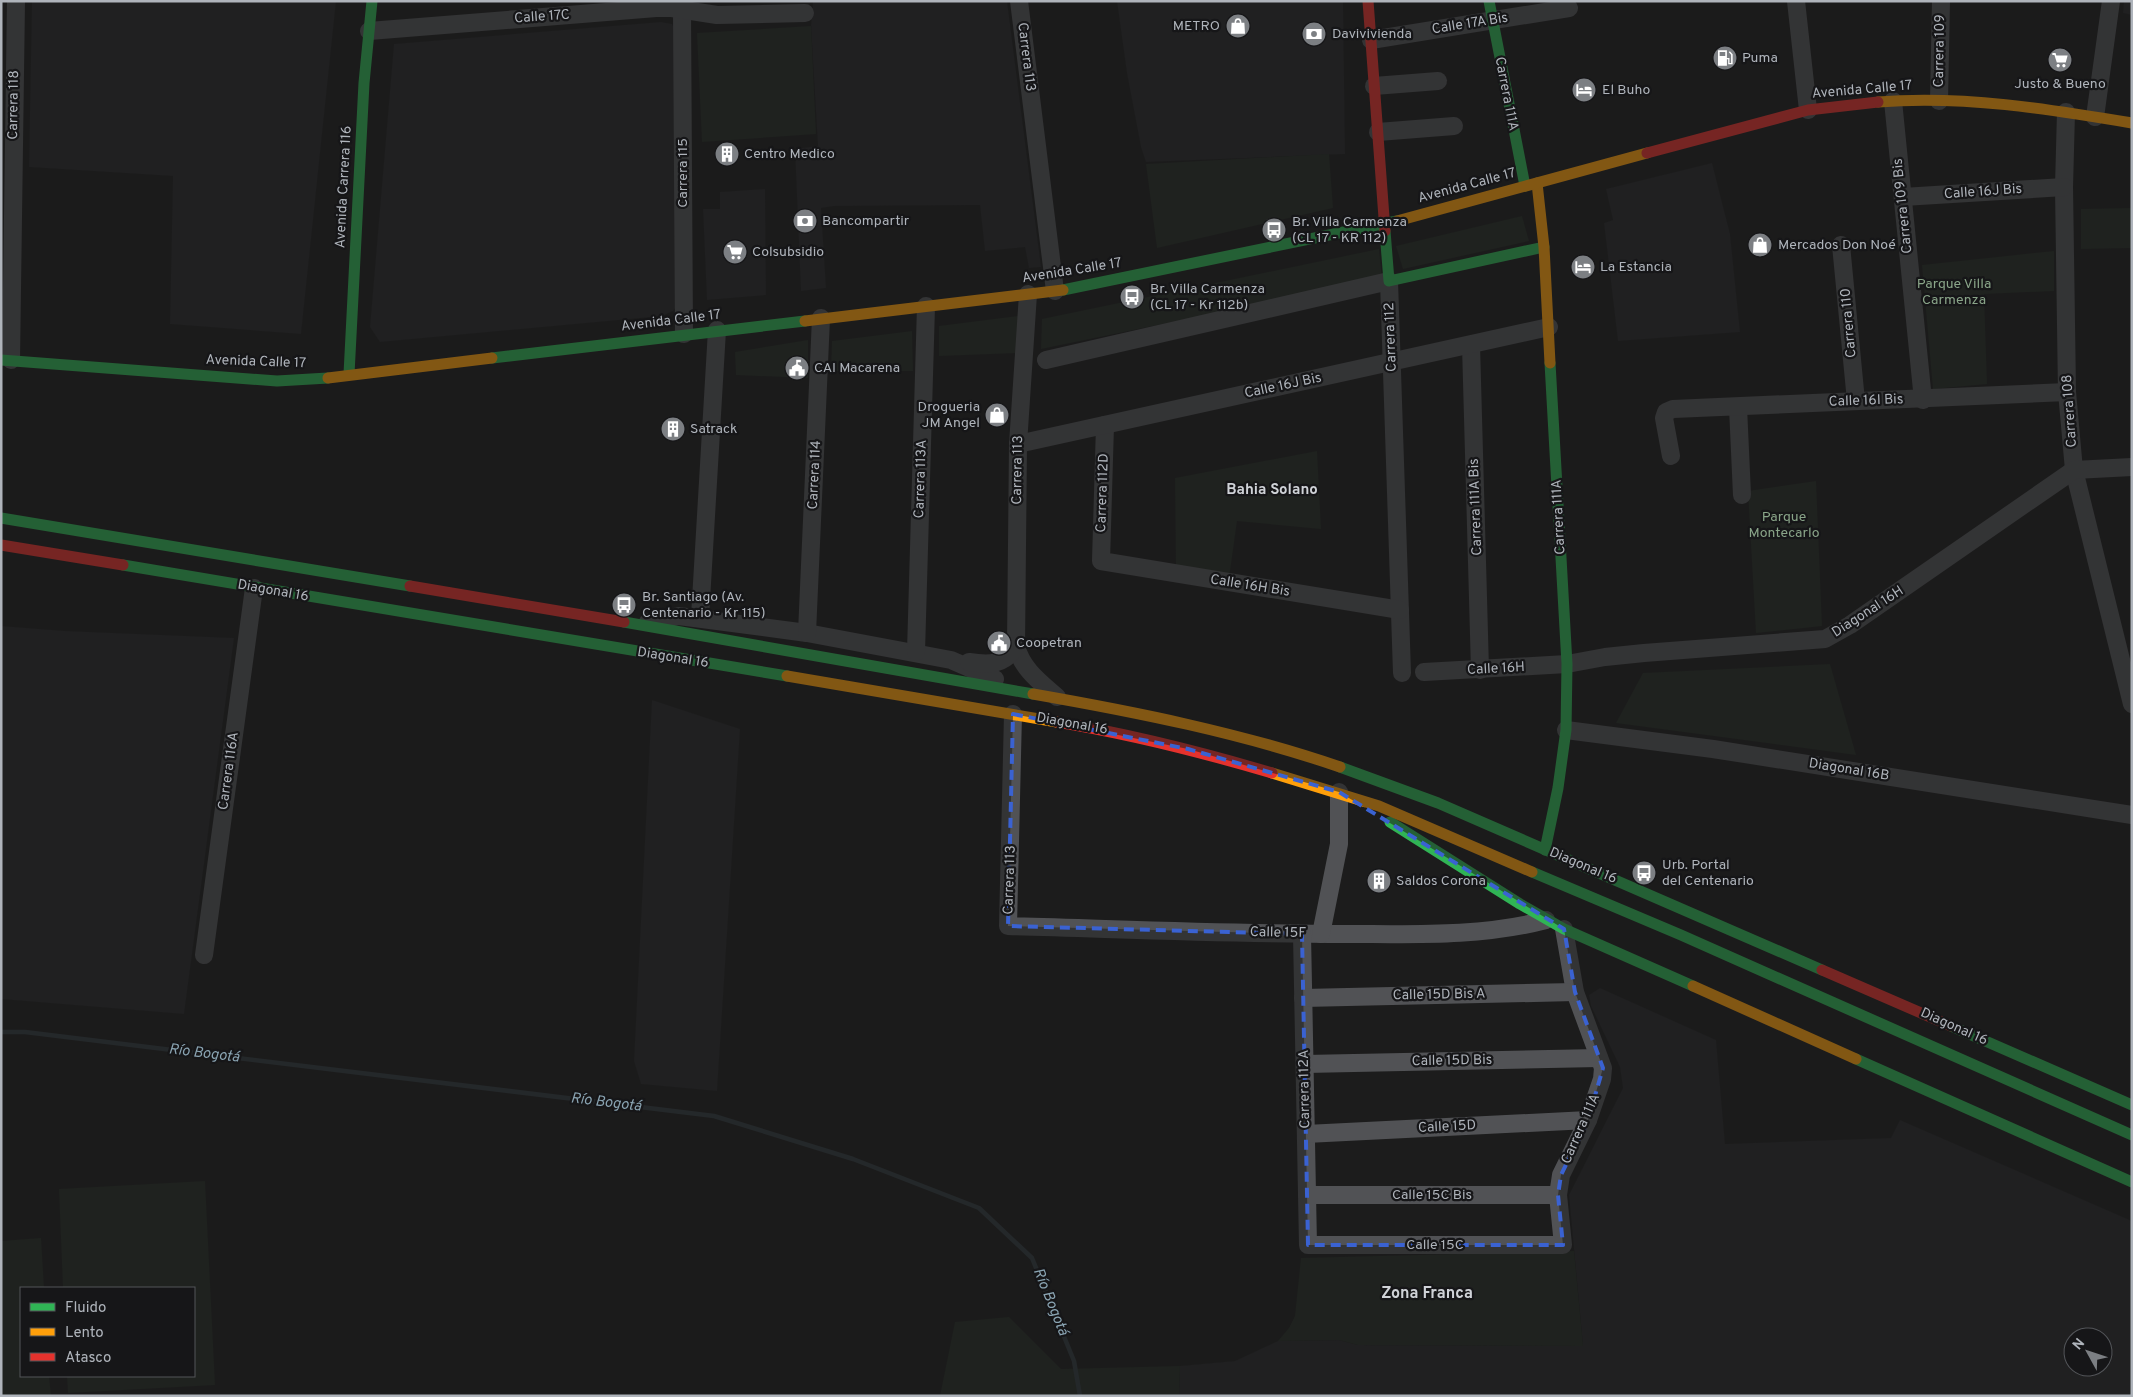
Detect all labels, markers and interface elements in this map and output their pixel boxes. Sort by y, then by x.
street label: Calle 17C [514,7,570,27]
street label: Calle 17A Bis [1431,10,1509,38]
shop icon: METRO [1225,13,1251,39]
street label: Carrera 109 [1931,14,1949,88]
place label: METRO [1173,18,1220,35]
street label: Carrera 113 [1013,21,1039,93]
bank icon: Davivivienda [1301,21,1327,47]
place label: Davivivienda [1332,26,1412,43]
fuel station icon: Puma [1712,45,1738,71]
supermarket icon: Justo & Bueno [2047,47,2073,73]
place label: Puma [1742,50,1778,67]
street label: Carrera 111A [1490,55,1522,133]
street label: Carrera 118 [5,70,23,140]
place label: Justo & Bueno [2014,76,2106,93]
hotel icon: El Buho [1571,77,1597,103]
street label: Avenida Calle 17 [1811,77,1913,103]
place label: El Buho [1602,82,1651,99]
street label: Avenida Carrera 116 [332,125,356,249]
street label: Carrera 115 [675,138,692,208]
building icon: Centro Medico [714,141,740,167]
place label: Centro Medico [744,146,835,163]
street label: Carrera 109 Bis [1890,158,1916,254]
street label: Avenida Calle 17 [1416,165,1518,207]
street label: Calle 16J Bis [1943,181,2023,203]
bank icon: Bancompartir [792,208,818,234]
place label: Bancompartir [822,213,910,230]
place label: Br. Villa Carmenza (CL 17 - KR 112) [1292,214,1407,247]
bus stop icon: Br. Villa Carmenza (CL 17 - KR 112) [1261,217,1287,243]
shop icon: Mercados Don Noé [1747,232,1773,258]
place label: Mercados Don Noé [1778,237,1896,254]
supermarket icon: Colsubsidio [722,239,748,265]
place label: Colsubsidio [752,244,824,261]
hotel icon: La Estancia [1570,254,1596,280]
street label: Avenida Calle 17 [1021,255,1123,287]
place label: La Estancia [1600,259,1672,276]
park label: Parque Villa Carmenza [1917,276,1991,309]
place label: Br. Villa Carmenza (CL 17 - Kr 112b) [1150,281,1265,314]
bus stop icon: Br. Villa Carmenza (CL 17 - Kr 112b) [1119,284,1145,310]
street label: Carrera 110 [1837,287,1861,359]
street label: Carrera 112 [1381,302,1401,372]
street label: Avenida Calle 17 [620,306,722,336]
street label: Avenida Calle 17 [205,352,307,372]
public building icon: CAI Macarena [784,355,810,381]
place label: CAI Macarena [814,360,900,377]
street label: Calle 16J Bis [1243,370,1323,402]
street label: Carrera 108 [2059,374,2081,448]
street label: Calle 16I Bis [1828,391,1904,411]
place label: Drogueria JM Angel [918,399,980,432]
shop icon: Drogueria JM Angel [984,402,1010,428]
building icon: Satrack [660,416,686,442]
place label: Satrack [690,421,737,438]
street label: Carrera 113 [1009,435,1027,505]
street label: Carrera 113A [911,439,931,519]
street label: Carrera 114 [805,440,825,510]
street label: Carrera 112D [1093,453,1113,533]
street label: Carrera 111A Bis [1466,458,1486,556]
street label: Carrera 111A [1549,479,1569,555]
district label: Bahia Solano [1226,481,1318,500]
park label: Parque Montecarlo [1749,509,1820,542]
street label: Calle 16H Bis [1209,571,1291,601]
street label: Diagonal 16 [236,576,310,606]
street label: Diagonal 16H [1829,583,1907,641]
place label: Br. Santiago (Av. Centenario - Kr 115) [642,589,766,622]
bus stop icon: Br. Santiago (Av. Centenario - Kr 115) [611,592,637,618]
public building icon: Coopetran [986,630,1012,656]
place label: Coopetran [1016,635,1082,652]
street label: Diagonal 16 [636,644,710,672]
street label: Calle 16H [1467,659,1525,679]
street label: Diagonal 16 [1035,709,1109,739]
street label: Carrera 116A [215,731,243,811]
street label: Diagonal 16B [1808,755,1890,785]
street label: Diagonal 16 [1546,844,1620,888]
street label: Carrera 113 [1000,845,1020,915]
place label: Urb. Portal del Centenario [1662,857,1754,890]
bus stop icon: Urb. Portal del Centenario [1631,860,1657,886]
building icon: Saldos Corona [1366,868,1392,894]
place label: Saldos Corona [1396,873,1486,890]
street label: Calle 15F [1250,924,1306,942]
street label: Calle 15D Bis A [1392,986,1486,1004]
street label: Diagonal 16 [1918,1005,1990,1049]
water label: Río Bogotá [167,1040,242,1068]
street label: Carrera 112A [1296,1049,1314,1129]
street label: Calle 15D Bis [1412,1052,1492,1070]
water label: Río Bogotá [569,1089,644,1117]
street label: Carrera 111A [1558,1091,1604,1167]
street label: Calle 15D [1418,1117,1476,1137]
street label: Calle 15C Bis [1392,1187,1472,1204]
street label: Calle 15C [1406,1237,1464,1254]
water label: Río Bogotá [1028,1265,1073,1340]
district label: Zona Franca [1381,1284,1473,1304]
legend [20,1287,195,1377]
text: Fluido [65,1299,106,1318]
text: Lento [65,1324,104,1343]
north arrow [2063,1327,2113,1377]
text: N [2069,1335,2089,1354]
text: Atasco [65,1349,111,1368]

